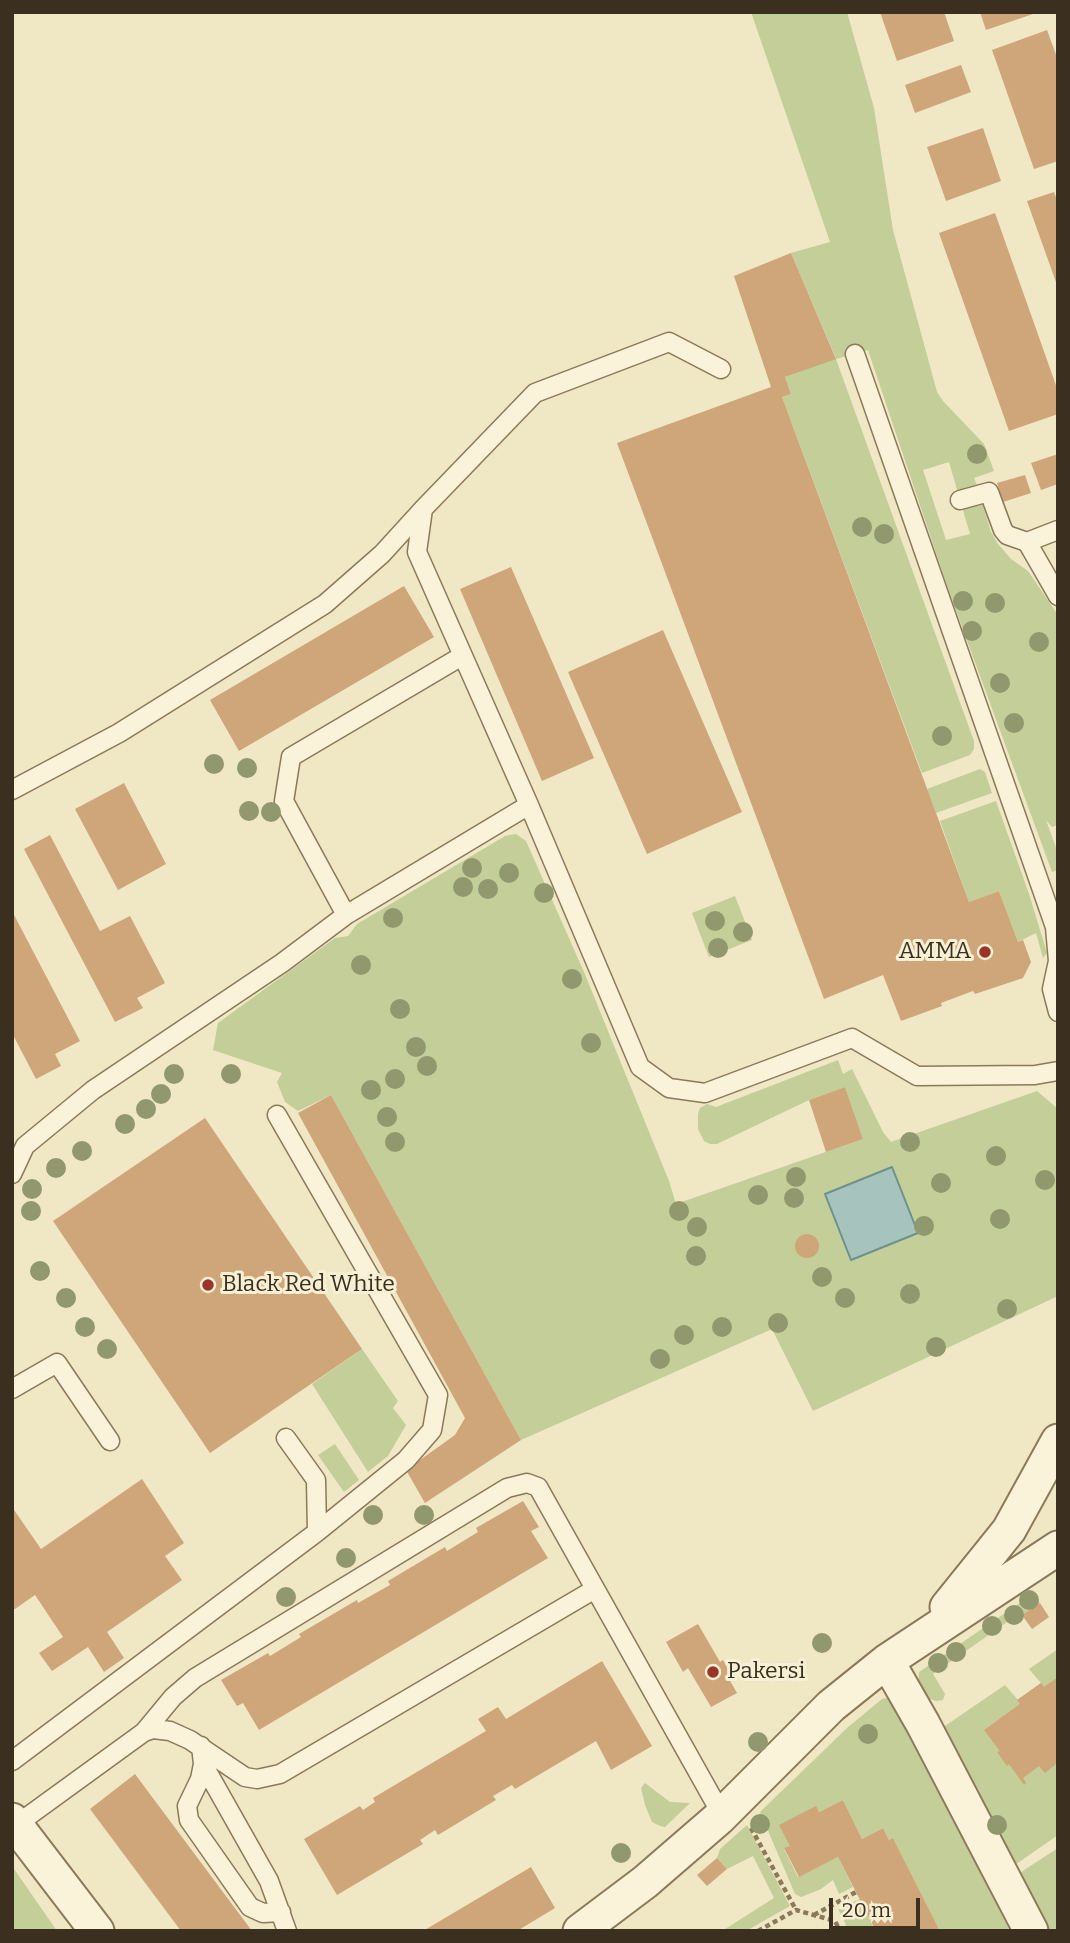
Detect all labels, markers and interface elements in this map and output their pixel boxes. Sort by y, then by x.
place label: AMMA [899,938,971,966]
marker: AMMA [977,944,993,960]
place label: Black Red White [222,1271,395,1299]
marker: Black Red White [200,1277,216,1293]
place label: Pakersi [727,1658,805,1686]
marker: Pakersi [705,1664,721,1680]
scale bar [832,1884,923,1928]
text: 20 m [842,1897,891,1923]

